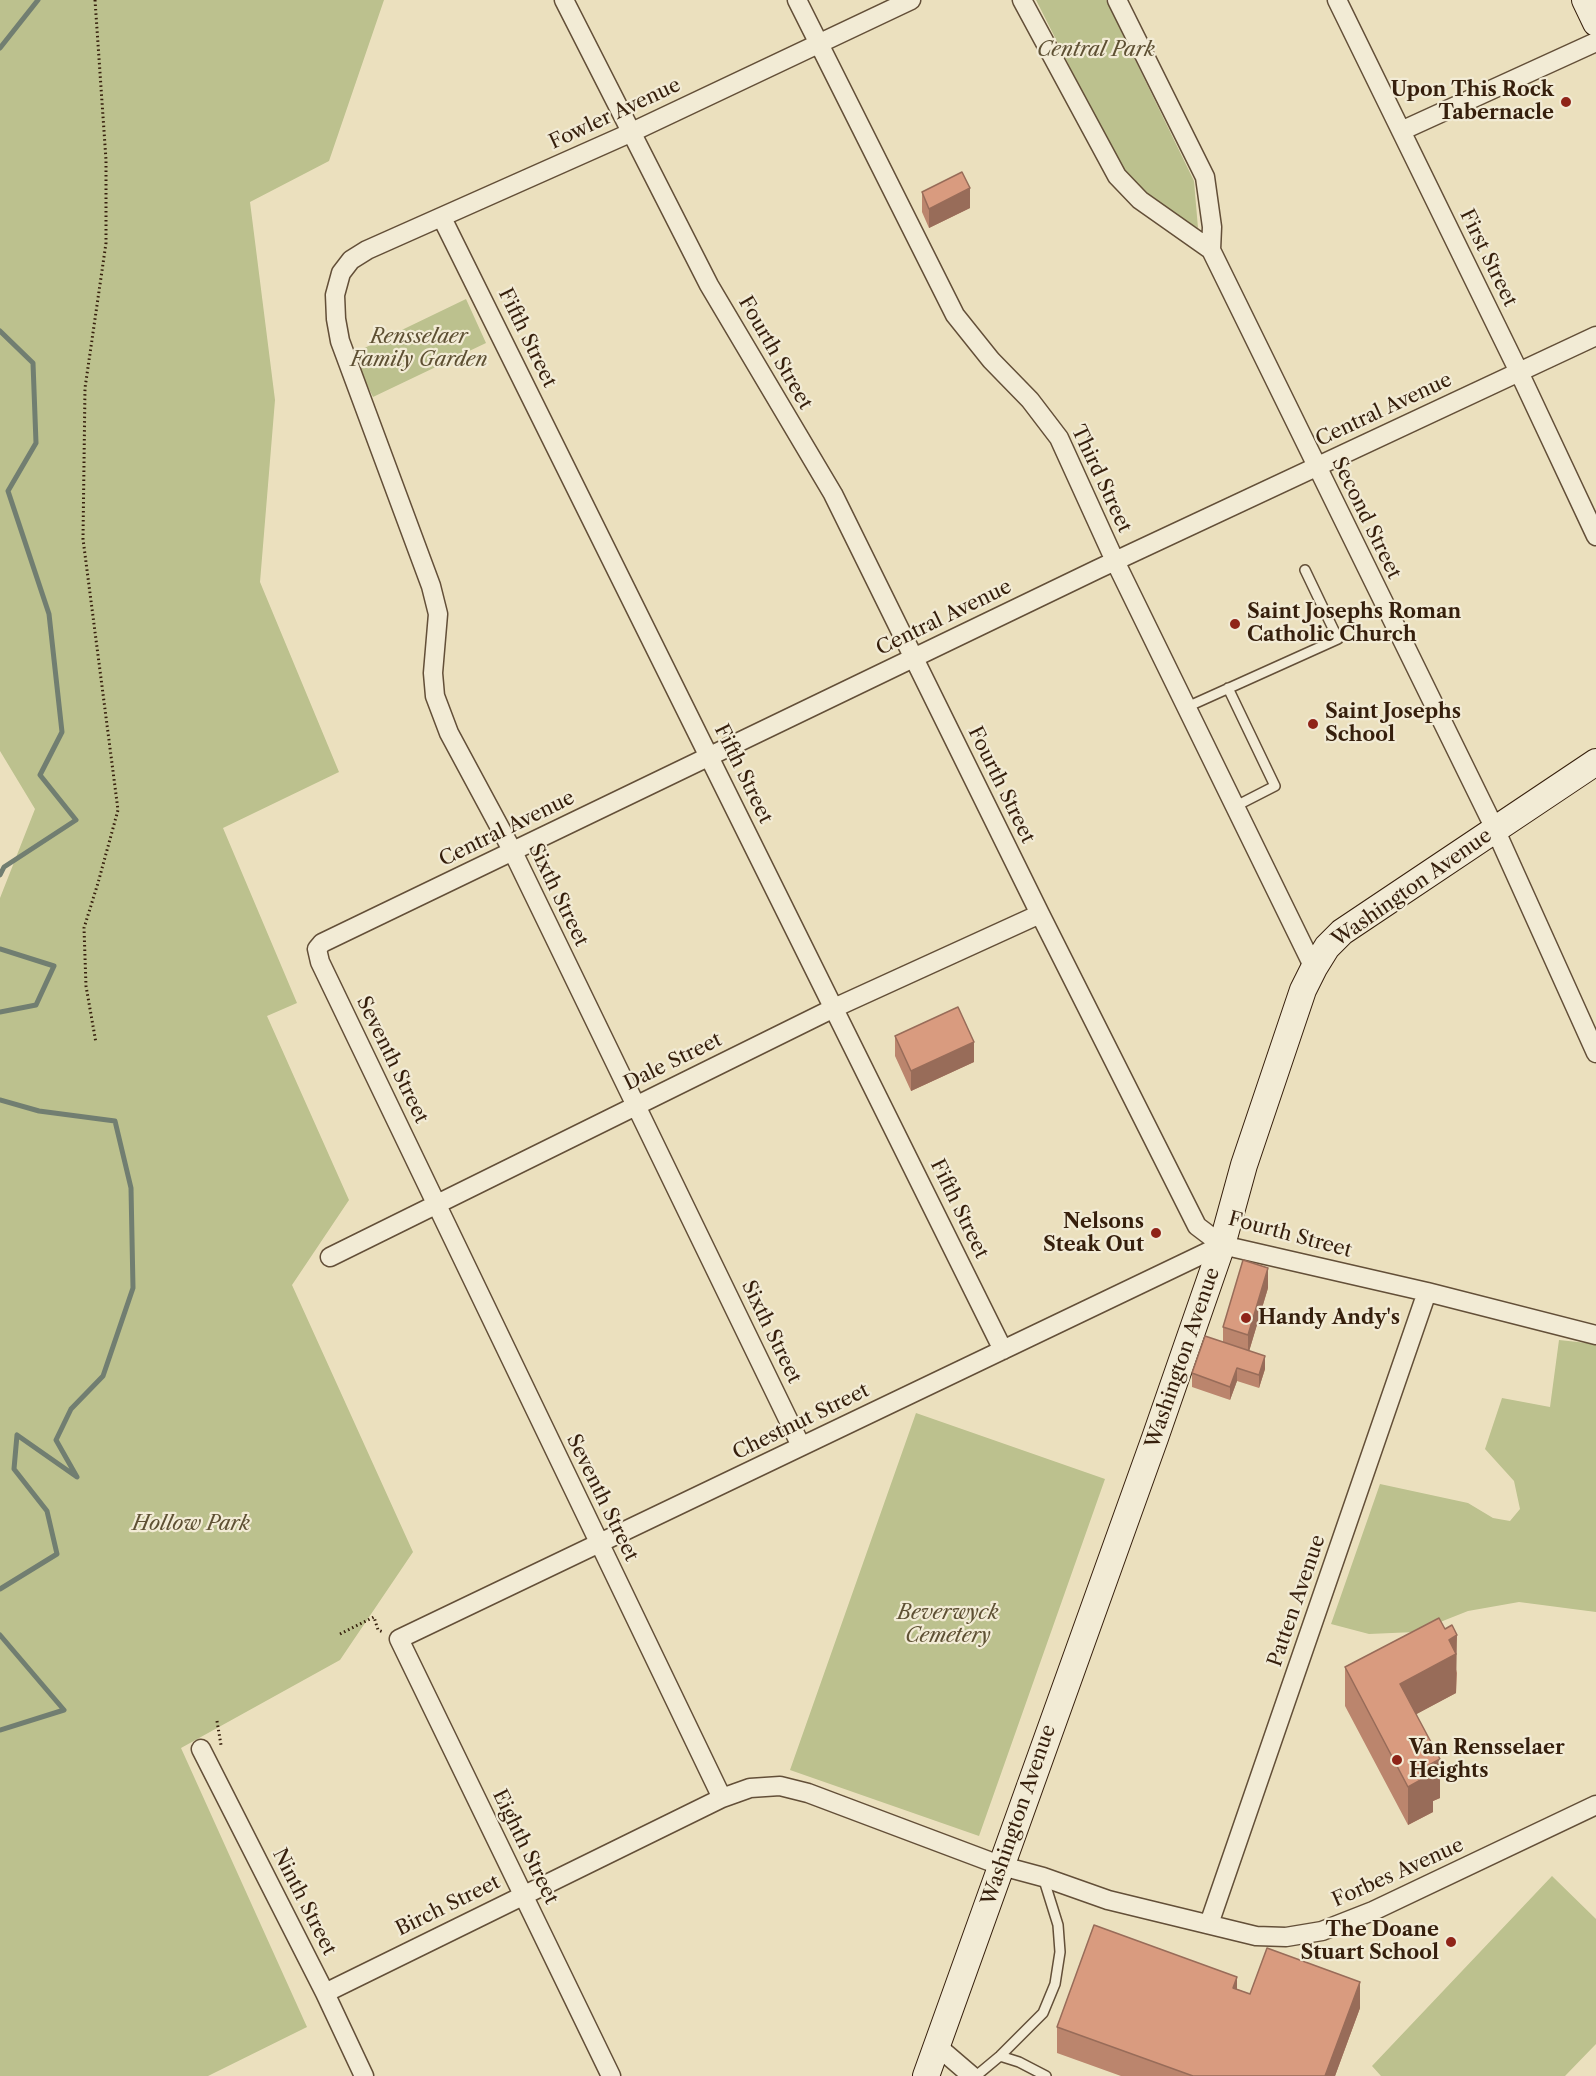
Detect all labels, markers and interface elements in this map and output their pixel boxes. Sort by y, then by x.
park label: Central Park [1037,38,1155,62]
street label: Fowler Avenue [545,73,685,155]
place label: Upon This Rock Tabernacle [1391,78,1554,125]
marker: Upon This Rock Tabernacle [1559,95,1573,109]
street label: First Street [1454,205,1522,311]
street label: Fifth Street [493,284,561,392]
street label: Fourth Street [733,292,817,414]
park label: Rensselaer Family Garden [350,325,488,372]
street label: Central Avenue [1312,368,1456,452]
street label: Third Street [1066,421,1136,537]
street label: Second Street [1326,453,1406,583]
street label: Central Avenue [872,575,1016,661]
place label: Saint Josephs Roman Catholic Church [1247,600,1461,647]
marker: Saint Josephs Roman Catholic Church [1228,617,1242,631]
place label: Saint Josephs School [1325,700,1461,747]
marker: Saint Josephs School [1306,717,1320,731]
street label: Fifth Street [709,720,777,828]
street label: Fourth Street [962,723,1040,847]
street label: Central Avenue [435,786,579,872]
street label: Washington Avenue [1328,824,1496,952]
street label: Sixth Street [523,840,593,950]
street label: Seventh Street [351,993,433,1127]
street label: Dale Street [620,1028,726,1096]
street label: Fifth Street [925,1155,993,1263]
street label: Fourth Street [1226,1207,1354,1263]
place label: Nelsons Steak Out [1043,1210,1144,1257]
marker: Nelsons Steak Out [1149,1226,1163,1240]
street label: Washington Avenue [1141,1265,1225,1451]
street label: Sixth Street [736,1277,806,1387]
place label: Handy Andy's [1258,1306,1400,1330]
marker: Handy Andy's [1239,1311,1253,1325]
street label: Chestnut Street [729,1379,873,1465]
street label: Seventh Street [561,1431,643,1565]
park label: Hollow Park [132,1512,250,1536]
street label: Patten Avenue [1263,1532,1331,1670]
park label: Beverwyck Cemetery [897,1601,999,1648]
street label: Washington Avenue [977,1722,1061,1908]
place label: Van Rensselaer Heights [1409,1736,1565,1783]
marker: Van Rensselaer Heights [1390,1753,1404,1767]
street label: Eighth Street [487,1786,563,1908]
street label: Forbes Avenue [1329,1833,1467,1913]
street label: Ninth Street [267,1845,341,1959]
street label: Birch Street [392,1870,504,1942]
place label: The Doane Stuart School [1301,1918,1439,1965]
marker: The Doane Stuart School [1444,1935,1458,1949]

